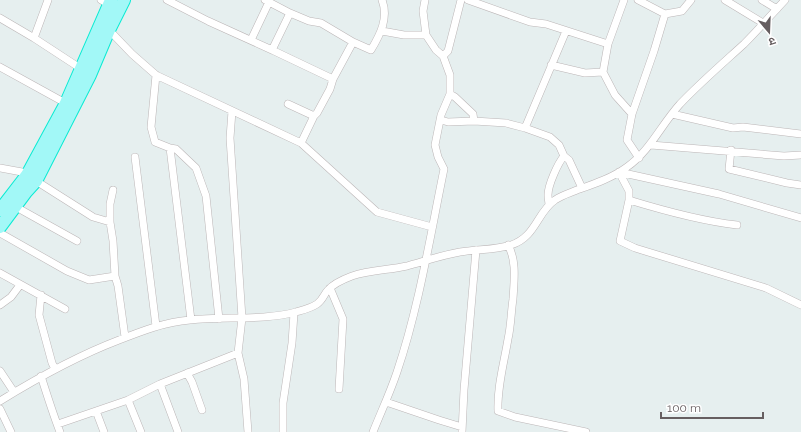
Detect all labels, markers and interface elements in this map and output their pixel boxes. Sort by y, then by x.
north arrow [749,12,789,52]
text: उ [766,34,777,48]
scale bar [661,394,763,420]
text: 100 m [667,401,701,415]

